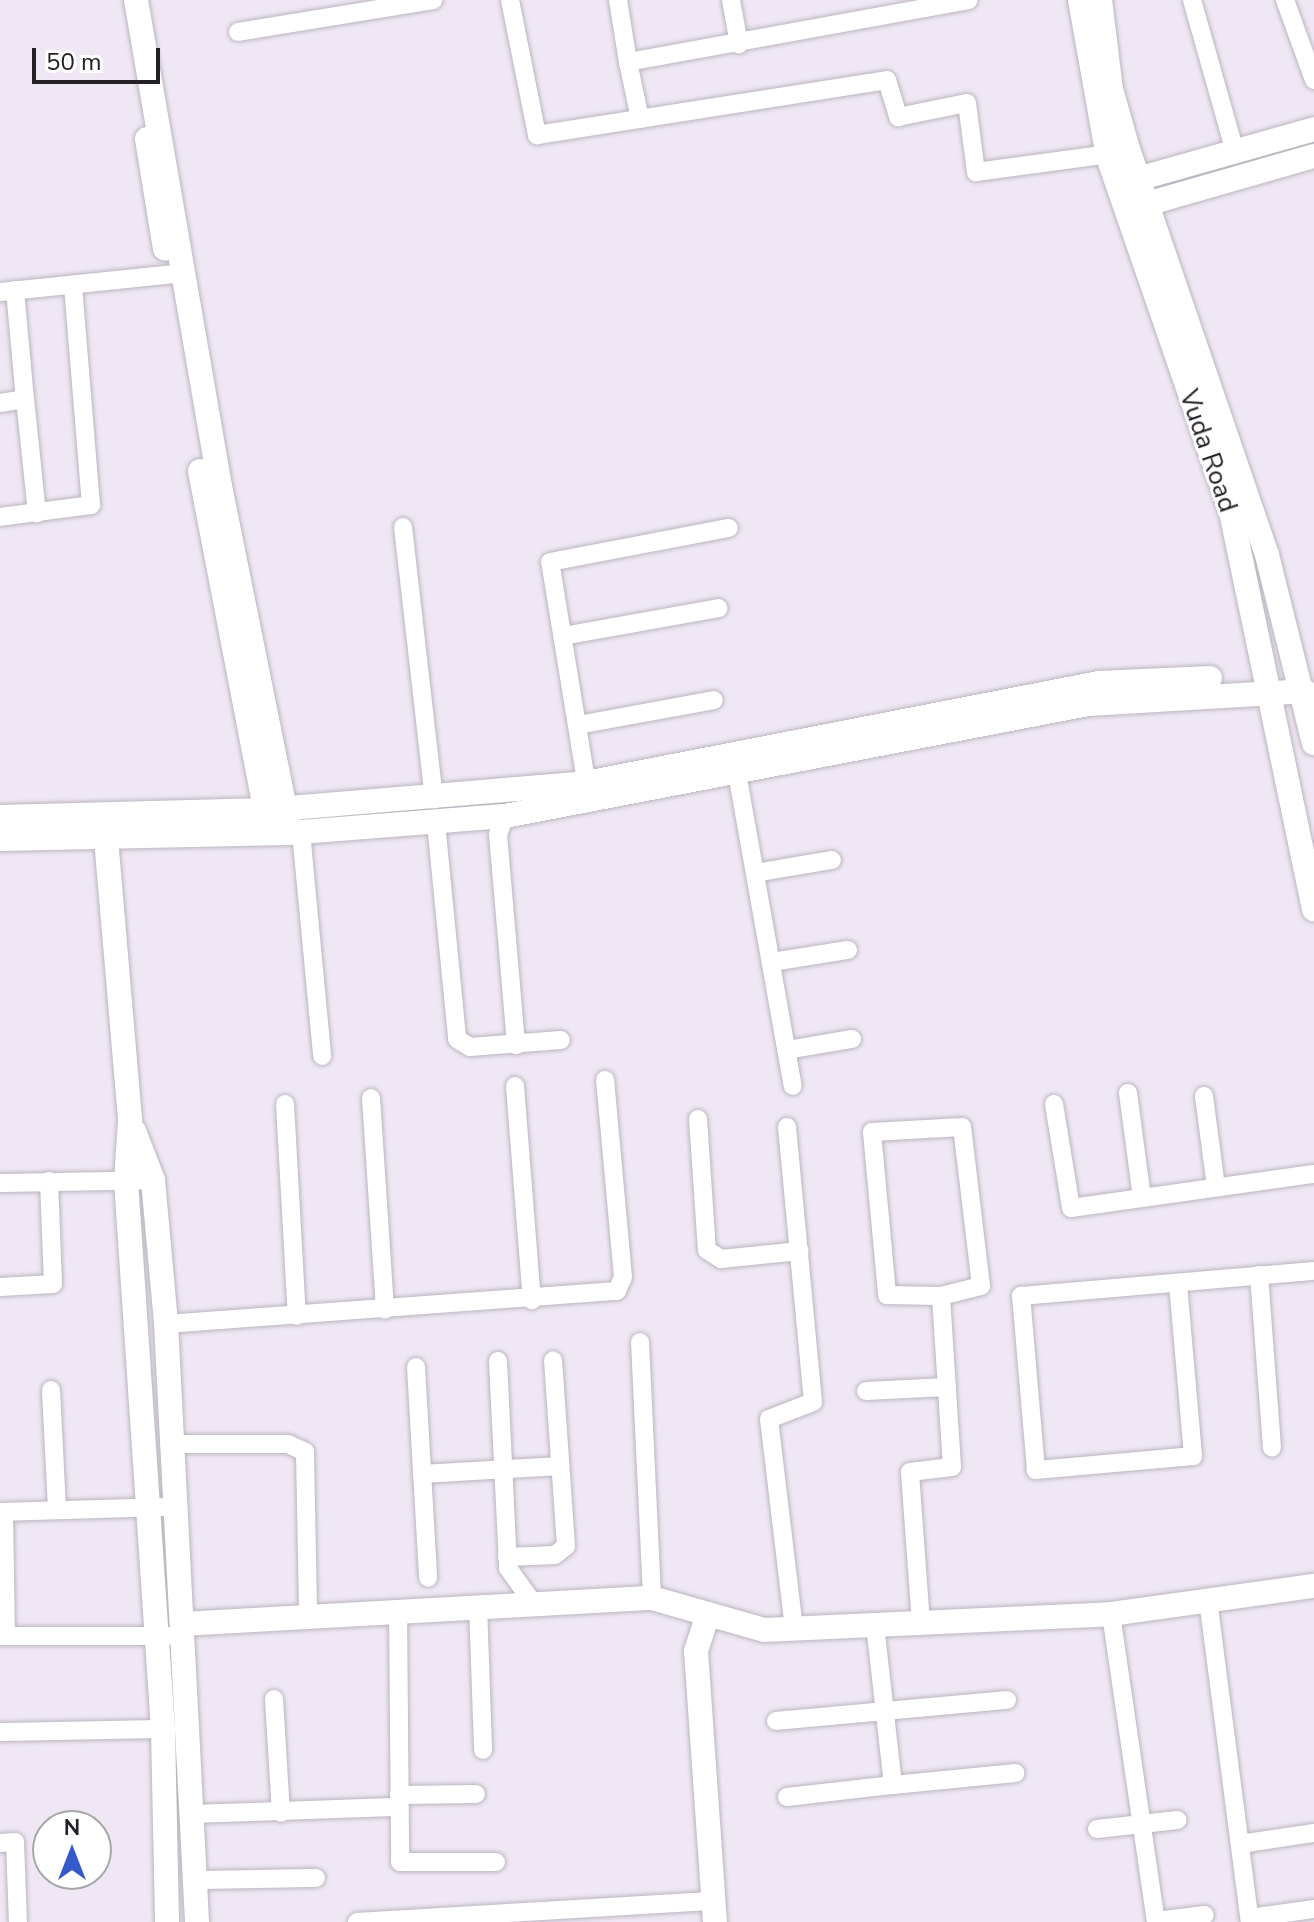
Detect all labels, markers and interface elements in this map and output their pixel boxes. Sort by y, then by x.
scale bar [36,32,164,82]
text: 50 m [46,46,102,78]
street label: Vuda Road [1173,386,1243,516]
north arrow [32,1810,112,1890]
text: N [64,1813,80,1843]

